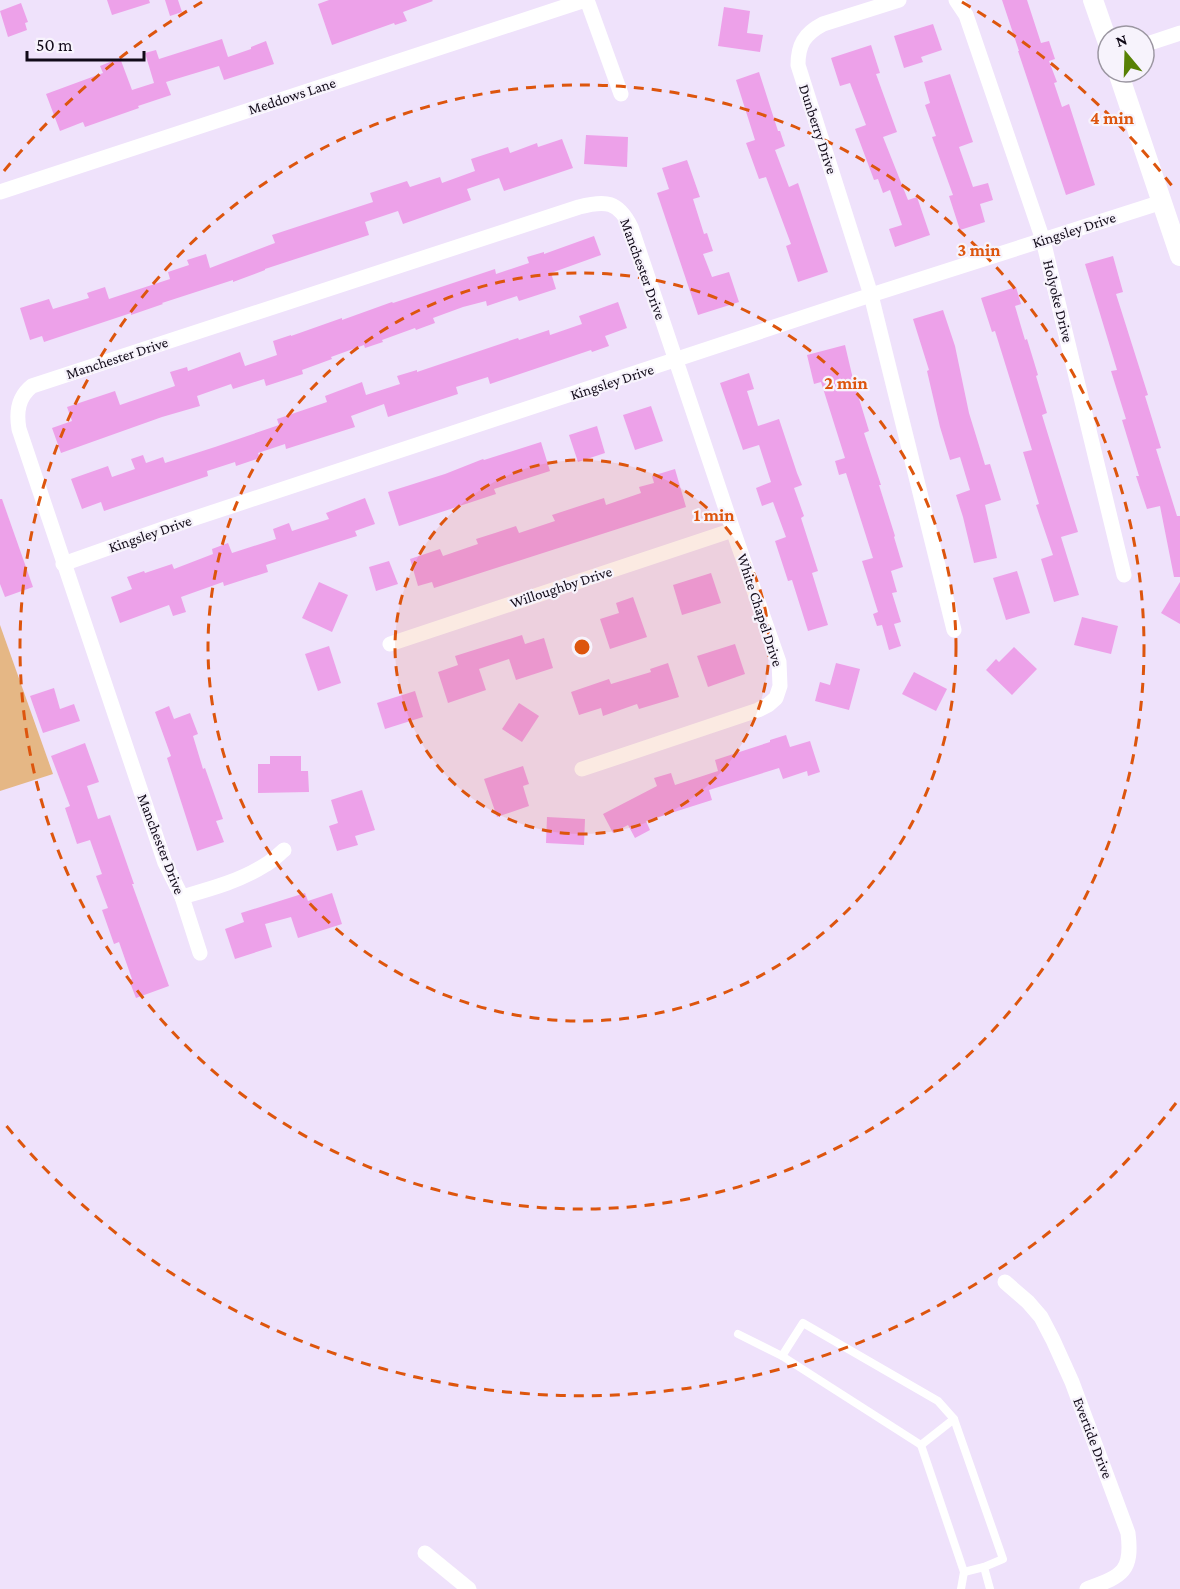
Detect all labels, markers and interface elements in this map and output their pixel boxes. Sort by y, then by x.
scale bar [27,24,144,62]
north arrow [1096,24,1156,84]
text: N [1113,30,1129,50]
text: 50 m [36,35,73,55]
street label: Meddows Lane [246,74,338,118]
street label: Dunberry Drive [795,82,840,177]
text: 4 min [1090,108,1135,128]
street label: Kingsley Drive [1030,209,1118,252]
street label: Manchester Drive [617,216,669,322]
text: 3 min [957,240,1001,260]
street label: Holyoke Drive [1039,258,1076,345]
street label: Manchester Drive [64,334,170,382]
street label: Kingsley Drive [568,361,656,404]
text: 2 min [824,373,868,393]
text: 1 min [694,505,735,525]
street label: Kingsley Drive [106,512,194,557]
street label: White Chapel Drive [733,552,786,669]
street label: Willoughby Drive [508,563,615,612]
centre of rings [572,637,592,657]
street label: Manchester Drive [134,791,188,897]
street label: Evertide Drive [1070,1395,1116,1481]

